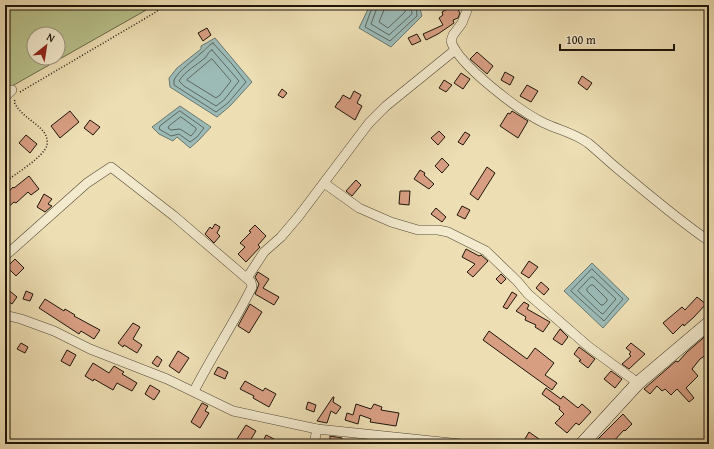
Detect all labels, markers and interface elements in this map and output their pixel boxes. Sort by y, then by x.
north arrow [26,26,66,66]
scale bar [560,26,674,52]
text: N [44,29,59,46]
text: 100 m [566,31,596,48]

